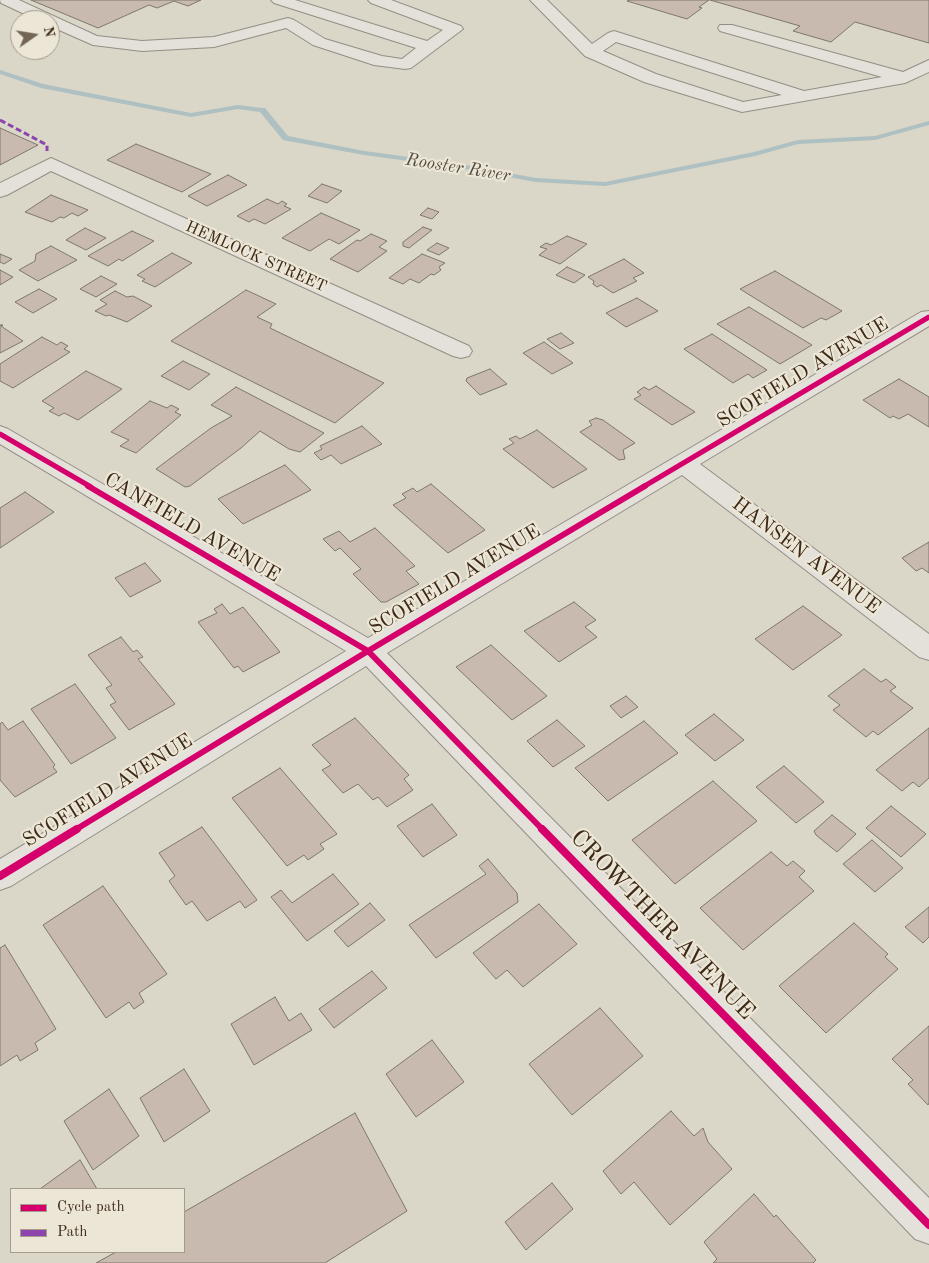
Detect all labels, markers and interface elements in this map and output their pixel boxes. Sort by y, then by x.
north arrow [10,10,60,60]
text: N [41,25,57,39]
water label: Rooster River [404,149,512,187]
street label: HEMLOCK STREET [182,217,330,297]
street label: SCOFIELD AVENUE [713,312,893,434]
street label: CANFIELD AVENUE [100,468,284,588]
street label: HANSEN AVENUE [727,492,885,620]
street label: SCOFIELD AVENUE [365,519,545,641]
street label: SCOFIELD AVENUE [19,729,197,853]
street label: CROWTHER AVENUE [564,824,760,1026]
legend [10,1188,185,1253]
text: Cycle path [57,1200,125,1215]
text: Path [57,1225,87,1240]

